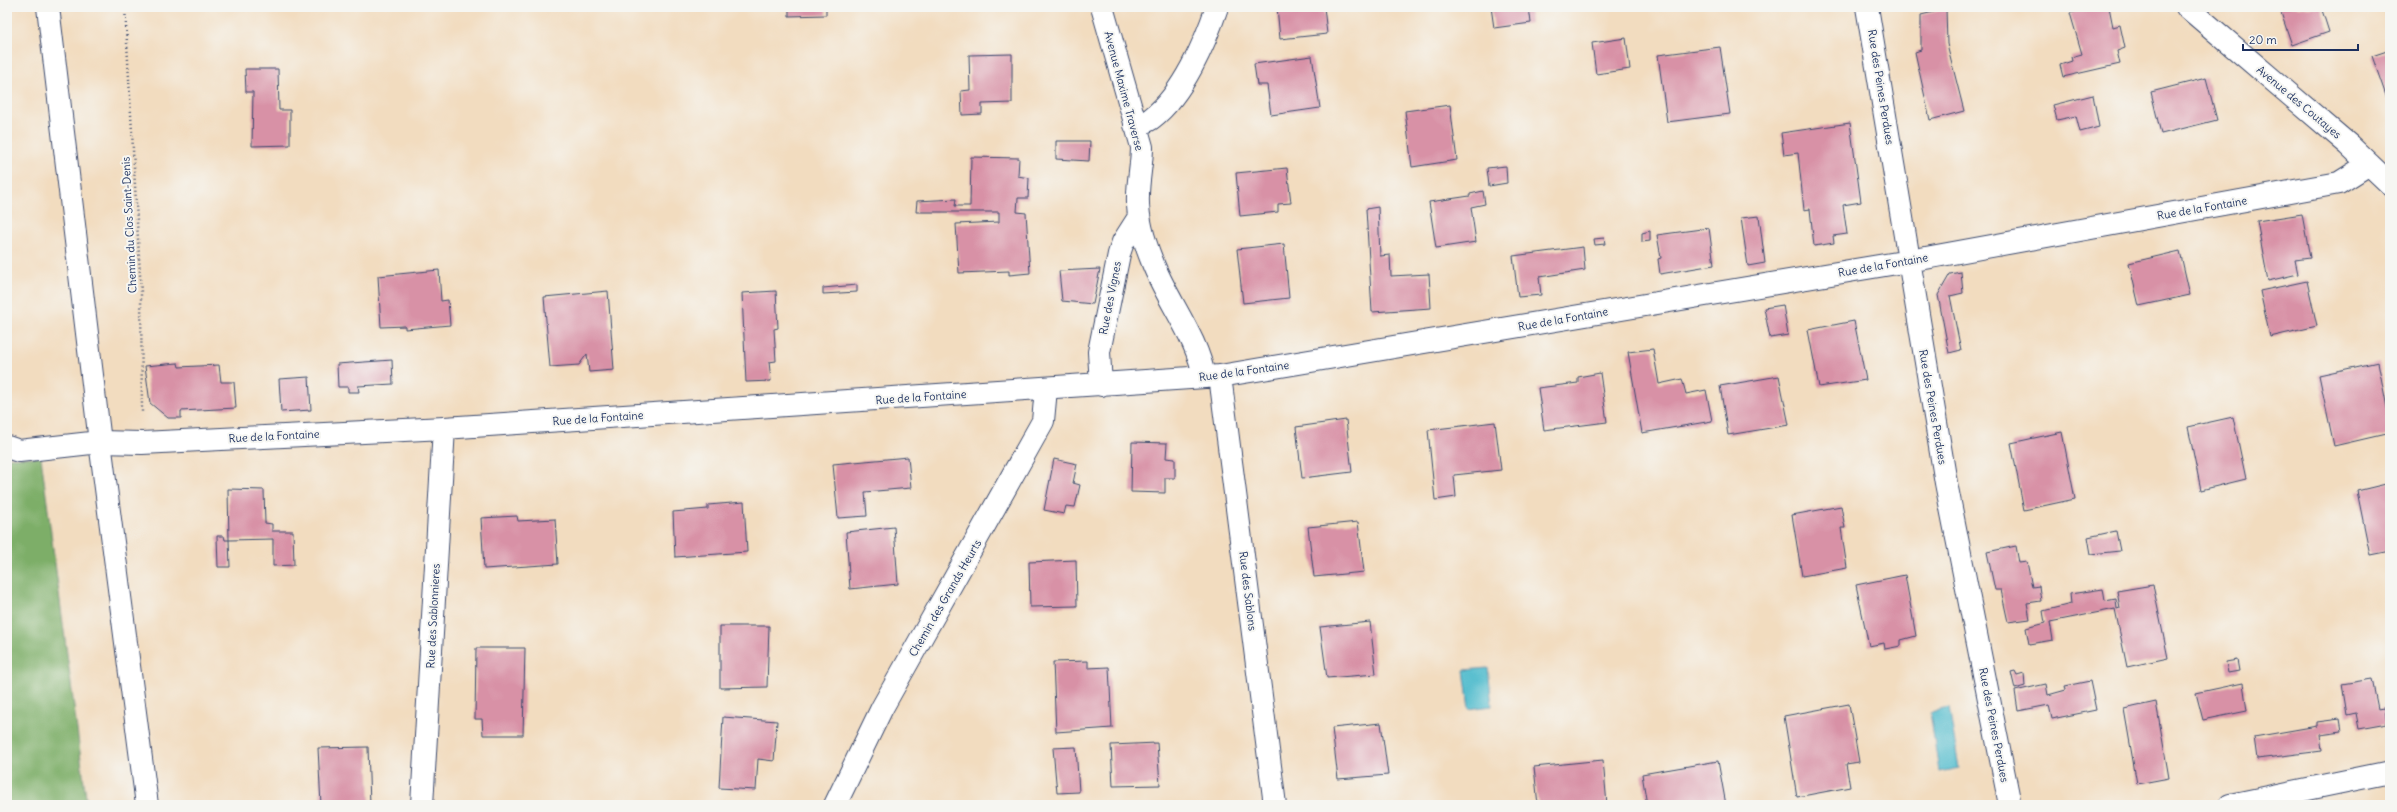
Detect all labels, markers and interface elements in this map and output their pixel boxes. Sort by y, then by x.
scale bar [2243,26,2358,52]
street label: Rue des Peines Perdues [1865,28,1897,146]
street label: Avenue Maxime Traverse [1101,30,1147,152]
text: 20 m [2249,32,2277,47]
street label: Avenue des Coutayes [2254,62,2344,142]
street label: Chemin du Clos Saint-Denis [118,156,140,294]
street label: Rue de la Fontaine [2156,193,2248,223]
street label: Rue de la Fontaine [1837,250,1929,280]
street label: Rue des Vignes [1096,260,1124,336]
street label: Rue de la Fontaine [1517,304,1609,334]
street label: Rue des Peines Perdues [1916,348,1950,466]
street label: Rue de la Fontaine [1198,358,1290,384]
street label: Rue de la Fontaine [875,387,967,407]
street label: Rue de la Fontaine [552,408,644,428]
street label: Rue de la Fontaine [228,427,320,445]
street label: Chemin des Grands Heurts [906,537,984,659]
street label: Rue des Sablons [1236,550,1260,632]
street label: Rue des Sablonnieres [423,563,443,669]
street label: Rue des Peines Perdues [1976,666,2012,784]

